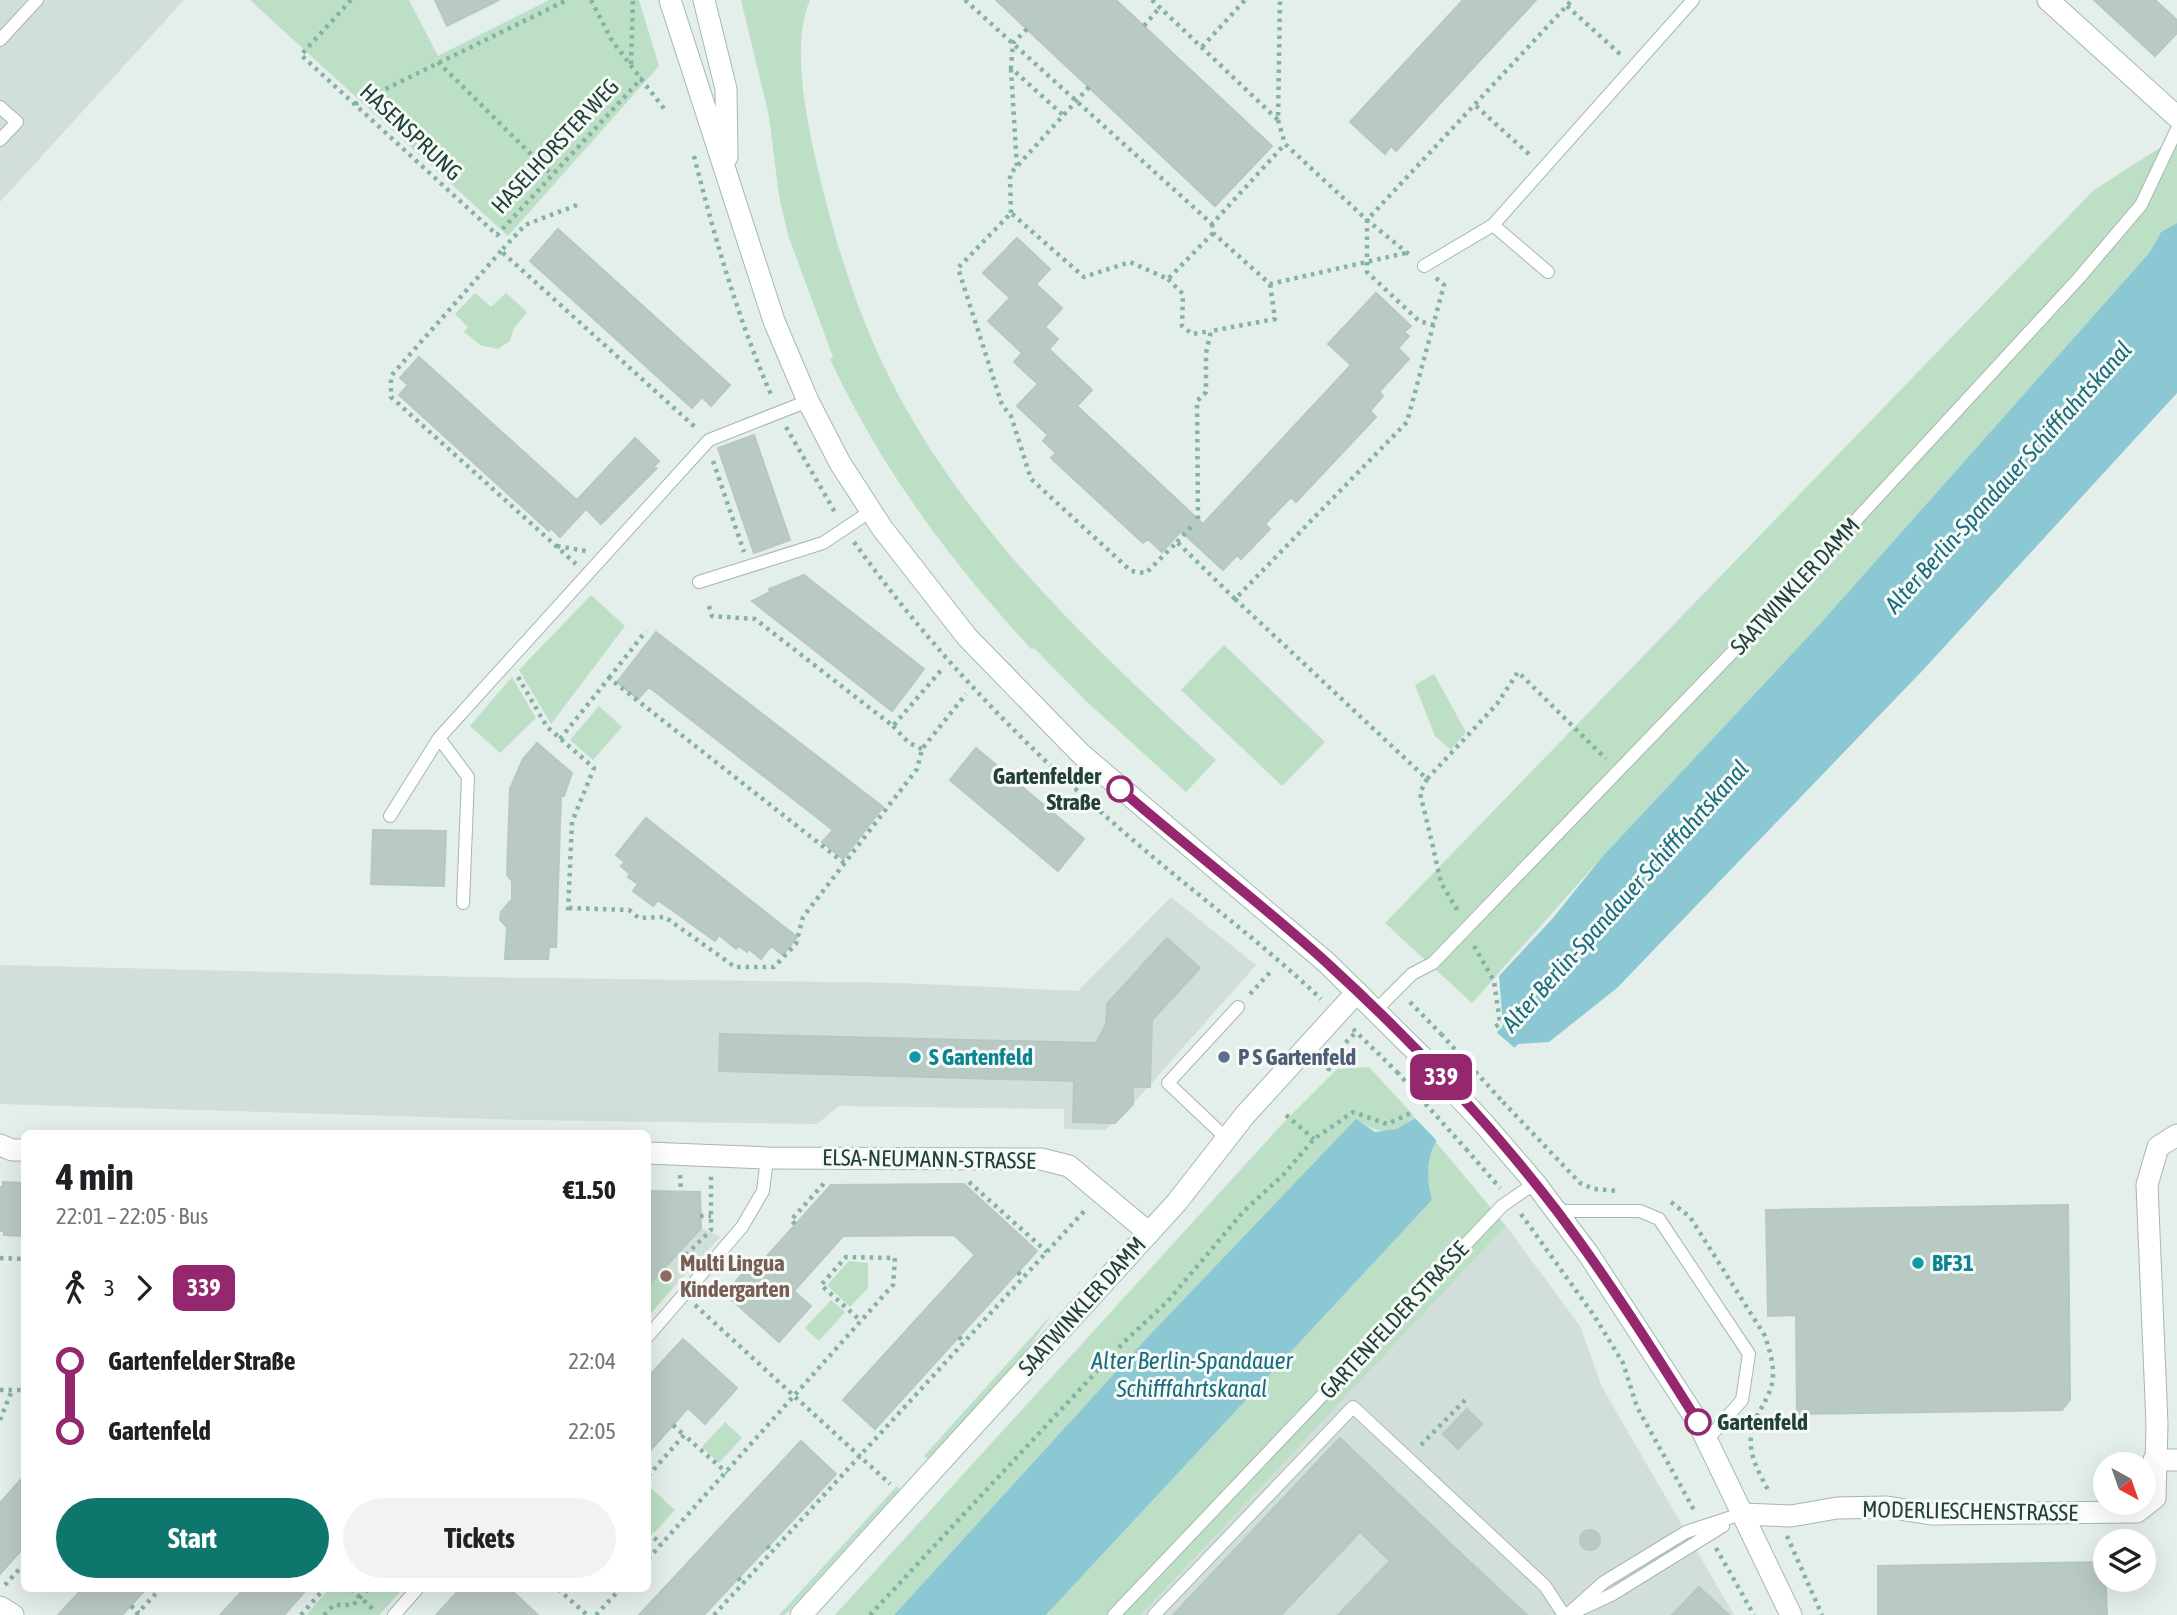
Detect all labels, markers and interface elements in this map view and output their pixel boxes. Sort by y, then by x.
street label: HASELHORSTER WEG [486,73,624,219]
street label: HASENSPRUNG [355,78,467,186]
water label: Alter Berlin-Spandauer Schifffahrtskanal [1878,336,2137,619]
street label: SAATWINKLER DAMM [1725,512,1865,660]
water label: Alter Berlin-Spandauer Schifffahrtskanal [1495,755,1754,1038]
place label: Gartenfelder Straße [993,763,1102,815]
marker: Gartenfelder Straße [1107,776,1133,802]
place label: S Gartenfeld [929,1044,1033,1070]
place label: P S Gartenfeld [1238,1044,1356,1070]
marker: S Gartenfeld [907,1049,923,1065]
marker: P S Gartenfeld [1216,1049,1232,1065]
line badge: 339 [1401,1054,1481,1100]
text: 339 [1424,1063,1458,1090]
street label: ELSA-NEUMANN-STRASSE [822,1144,1036,1174]
text: 4 min [56,1155,134,1198]
text: €1.50 [563,1175,616,1205]
text: 22:01 – 22:05 · Bus [56,1203,208,1229]
street label: SAATWINKLER DAMM [1013,1232,1151,1380]
street label: GARTENFELDER STRASSE [1314,1236,1474,1404]
place label: Multi Lingua Kindergarten [680,1250,790,1302]
place label: BF31 [1932,1250,1974,1276]
marker: BF31 [1910,1255,1926,1271]
marker: Multi Lingua Kindergarten [658,1268,674,1284]
icon: walk [56,1269,94,1307]
icon: forward [125,1269,163,1307]
text: 339 [187,1274,221,1301]
text: 3 [104,1275,115,1301]
text: Gartenfelder Straße [108,1346,296,1376]
water label: Alter Berlin-Spandauer Schifffahrtskanal [1090,1347,1294,1402]
text: 22:04 [568,1348,616,1374]
marker: Gartenfeld [1685,1409,1711,1435]
place label: Gartenfeld [1717,1409,1808,1435]
text: Gartenfeld [108,1416,211,1446]
text: 22:05 [568,1418,616,1444]
north arrow [2093,1452,2156,1516]
map controls [2093,1452,2156,1592]
street label: MODERLIESCHENSTRASSE [1862,1496,2078,1526]
button: Start [56,1498,329,1578]
button: Tickets [343,1498,616,1578]
button: layers [2093,1529,2156,1592]

